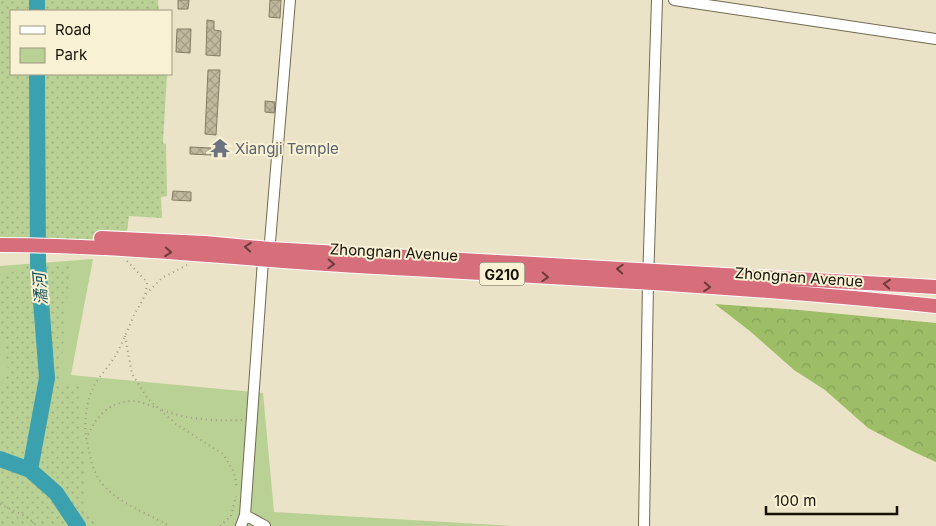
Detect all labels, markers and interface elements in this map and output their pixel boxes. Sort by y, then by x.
legend [10,10,172,75]
text: Road [55,20,91,39]
text: Park [55,45,88,64]
temple icon: Xiangji Temple [209,137,231,159]
place label: Xiangji Temple [235,139,339,158]
street label: Zhongnan Avenue [329,239,459,265]
one-way arrow [244,241,252,252]
one-way arrow [165,247,173,258]
one-way arrow [327,259,335,270]
road number: G210 [480,262,524,286]
street label: Zhongnan Avenue [734,263,864,291]
one-way arrow [616,264,624,275]
water label: 潏河 [28,269,51,306]
one-way arrow [541,271,549,282]
one-way arrow [883,279,891,290]
one-way arrow [704,282,712,293]
scale bar [766,484,897,516]
text: 100 m [774,491,816,510]

